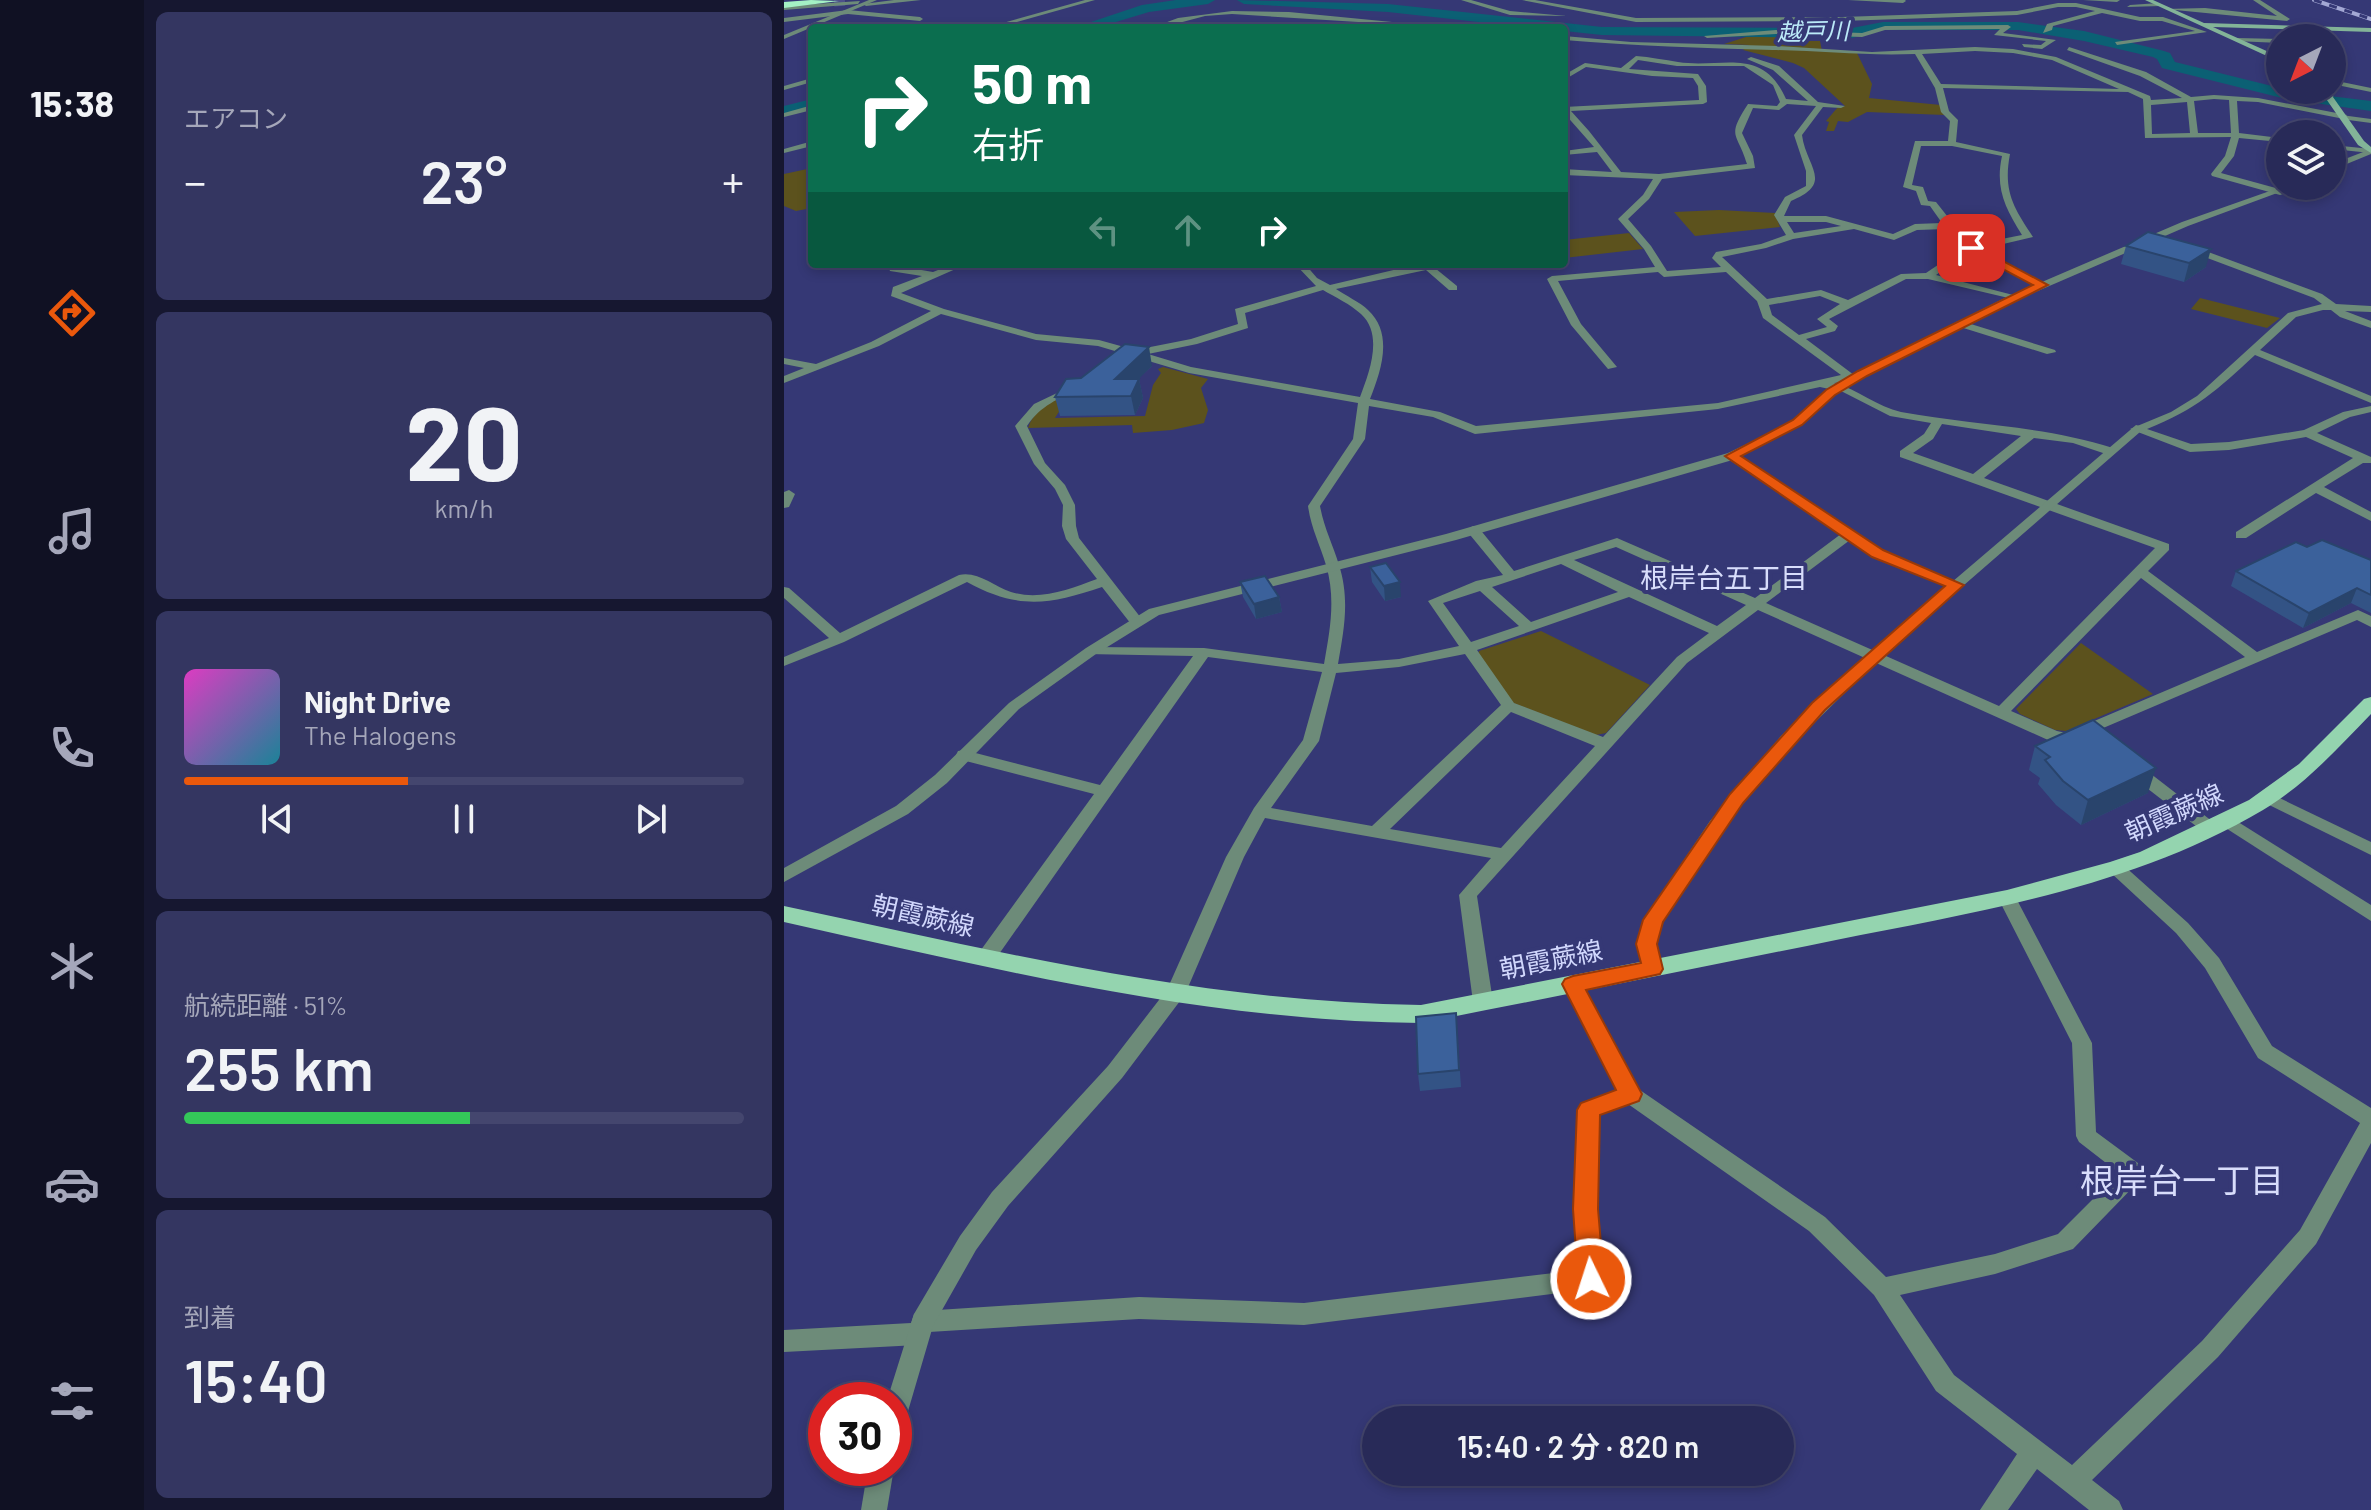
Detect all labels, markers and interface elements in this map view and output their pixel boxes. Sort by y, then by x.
water label: 越戸川 [1777,15,1852,46]
north arrow [2266,24,2346,104]
map controls [2266,24,2346,200]
text: 50 m [972,48,1092,115]
icon: right [840,56,944,160]
text: 15:38 [30,81,114,124]
text: エアコン [184,102,288,133]
button: layers [2266,120,2346,200]
text: 右折 [972,122,1044,165]
text: 23° [421,144,507,216]
text: − [184,154,206,207]
text: + [722,154,744,207]
icon: left [1082,208,1126,252]
icon: ahead [1166,208,1210,252]
icon: right [1250,208,1294,252]
pin [1937,214,2005,282]
icon: arrive [1949,226,1993,270]
icon: directions [44,285,100,341]
text: 20 [405,377,523,502]
text: km/h [435,492,493,523]
icon: music [44,503,100,559]
district label: 根岸台五丁目 [1640,560,1808,594]
text: Night Drive [304,683,451,719]
text: The Halogens [304,719,456,750]
icon: phone [44,720,100,776]
street label: 朝霞蕨線 [2120,776,2227,847]
icon: previous [255,797,299,841]
icon: pause [442,797,486,841]
icon: next [629,797,673,841]
street label: 朝霞蕨線 [869,888,977,941]
street label: 朝霞蕨線 [1497,933,1605,984]
icon: climate [44,938,100,994]
text: 航続距離 · 51% [184,989,348,1020]
text: 255 km [184,1031,374,1103]
icon: car [44,1156,100,1212]
district label: 根岸台一丁目 [2080,1159,2284,1200]
position arrow [1549,1237,1633,1321]
text: 到着 [184,1301,236,1332]
text: 15:40 [184,1343,327,1415]
icon: filters [44,1373,100,1429]
speed limit sign: 30 [808,1382,912,1486]
text: 15:40 · 2 分 · 820 m [1457,1428,1699,1464]

